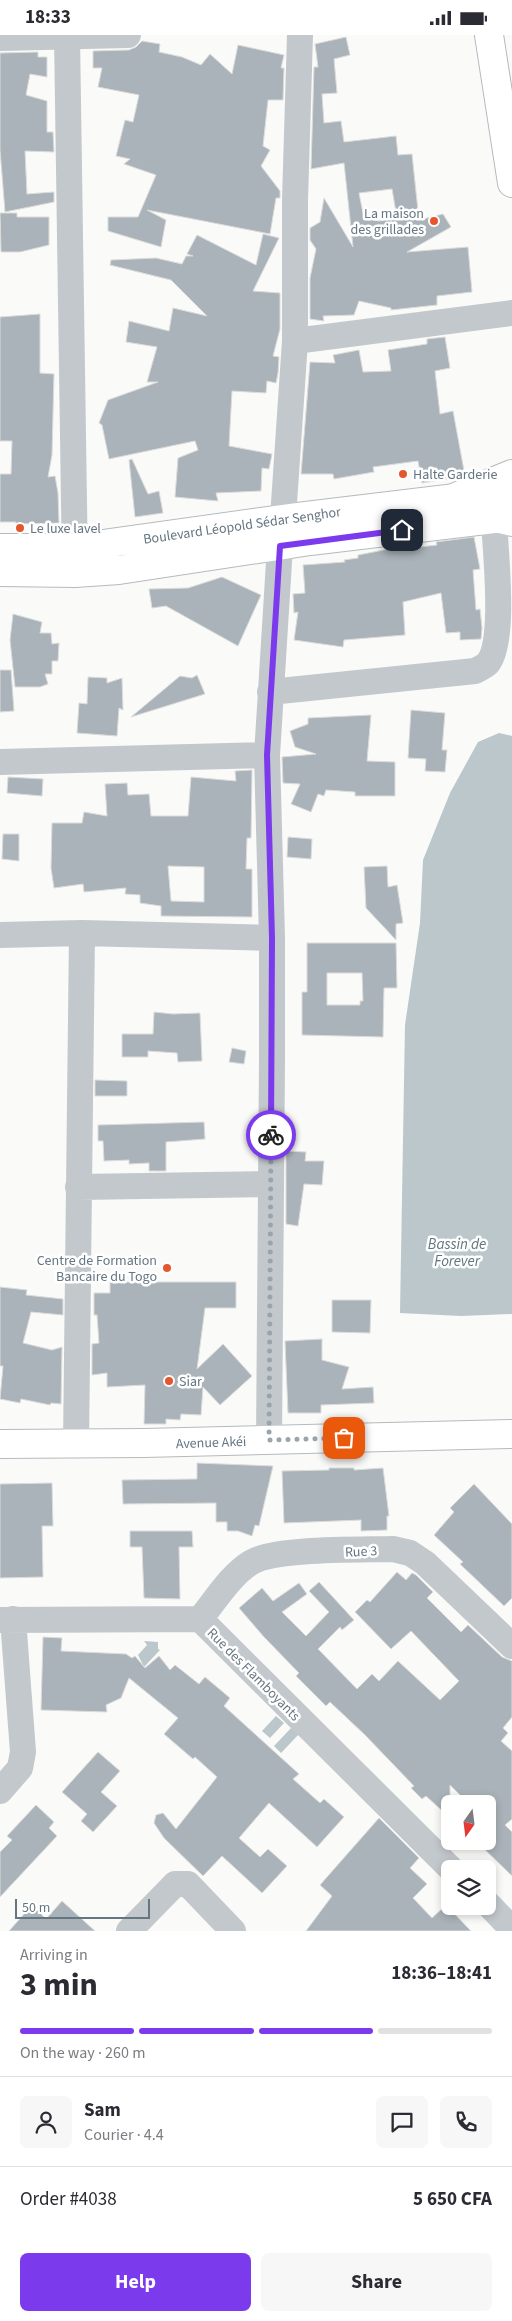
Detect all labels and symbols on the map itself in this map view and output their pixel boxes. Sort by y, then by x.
place label: La maison des grillades [350,204,424,240]
marker: La maison des grillades [428,215,440,227]
place label: Halte Garderie [413,465,497,485]
marker: Halte Garderie [397,468,409,480]
street label: Boulevard Léopold Sédar Senghor [142,502,342,550]
pin [381,509,423,551]
place label: Le luxe lavel [30,519,101,539]
marker: Le luxe lavel [14,522,26,534]
courier [246,1110,296,1160]
water label: Bassin de Forever [428,1234,486,1272]
place label: Centre de Formation Bancaire du Togo [37,1251,157,1287]
marker: Centre de Formation Bancaire du Togo [161,1262,173,1274]
place label: Siar [179,1372,202,1392]
marker: Siar [163,1375,175,1387]
pin [323,1417,365,1459]
street label: Avenue Akéi [175,1432,247,1454]
street label: Rue 3 [344,1541,378,1563]
street label: Rue des Flamboyants [202,1624,304,1726]
north arrow [441,1795,496,1850]
scale bar [15,1896,150,1919]

